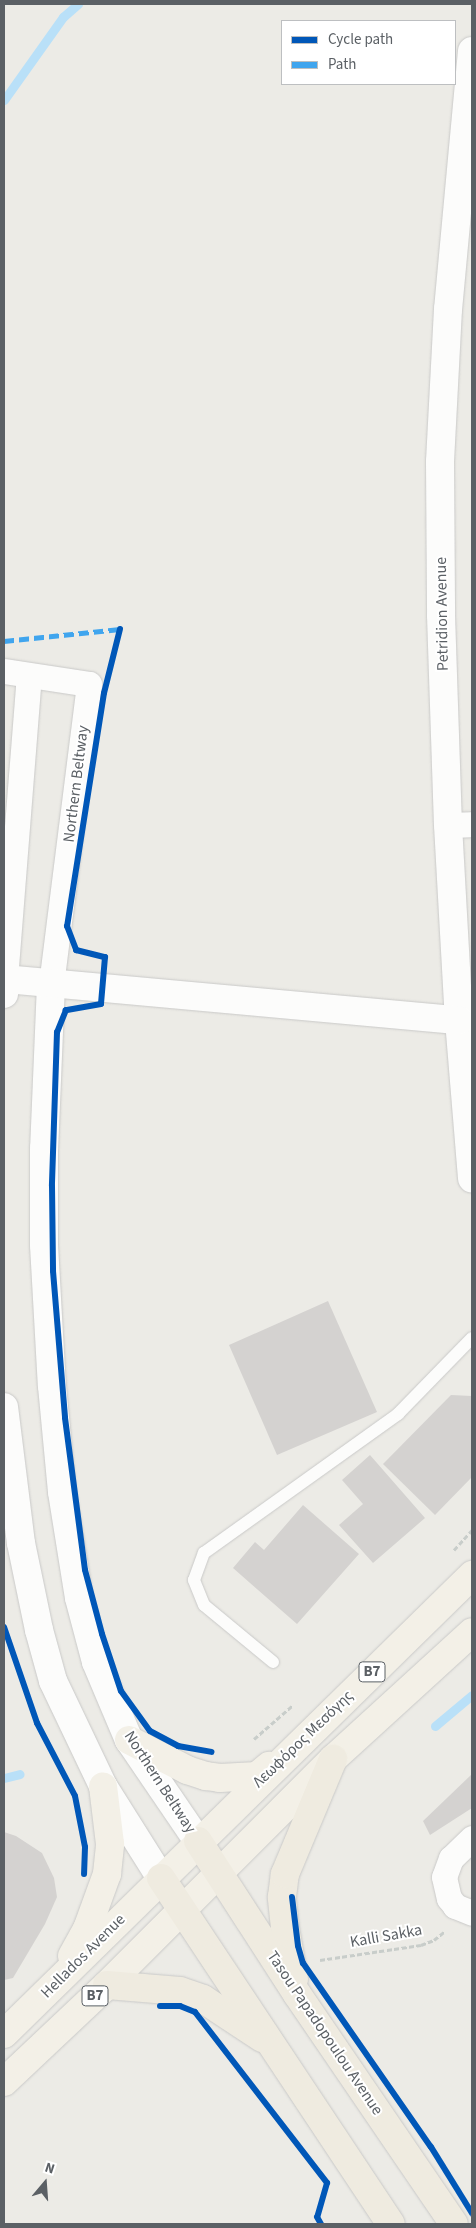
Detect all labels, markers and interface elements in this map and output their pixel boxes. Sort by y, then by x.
legend [281,20,456,85]
text: Cycle path [328,29,393,50]
text: Path [328,54,356,75]
street label: Petridion Avenue [431,557,453,671]
street label: Northern Beltway [59,724,93,844]
road number: B7 [358,1660,386,1684]
street label: Λεωφόρος Μεσόγης [249,1686,357,1792]
street label: Northern Beltway [120,1727,200,1837]
street label: Hellados Avenue [37,1910,129,2002]
street label: Kalli Sakka [348,1920,424,1952]
street label: Tasou Papadopoulou Avenue [263,1947,387,2119]
road number: B7 [81,1984,109,2008]
north arrow [20,2158,70,2208]
text: N [42,2158,57,2180]

